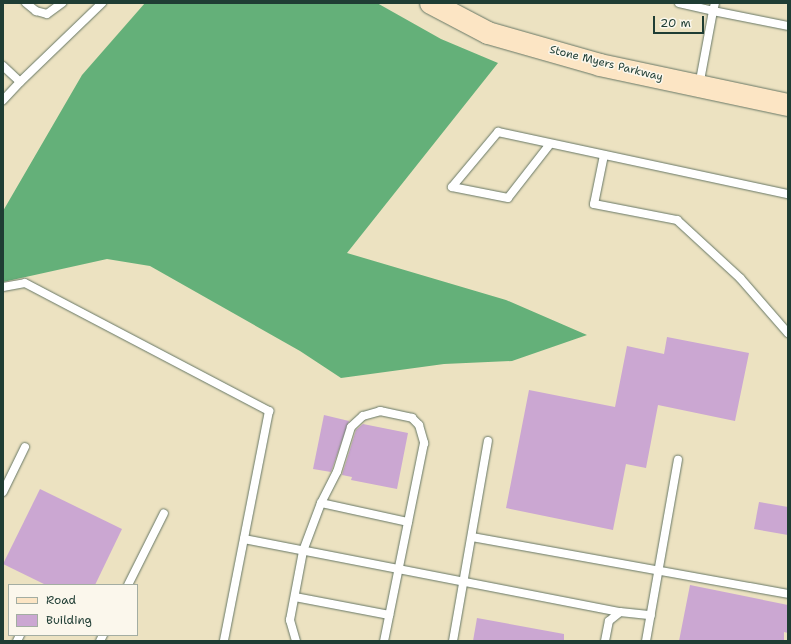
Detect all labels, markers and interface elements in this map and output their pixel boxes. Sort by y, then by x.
scale bar [655,8,706,34]
text: 20 m [660,15,691,31]
street label: Stone Myers Parkway [548,44,664,84]
legend [8,584,138,636]
text: Road [46,592,76,608]
text: Building [46,612,92,628]

